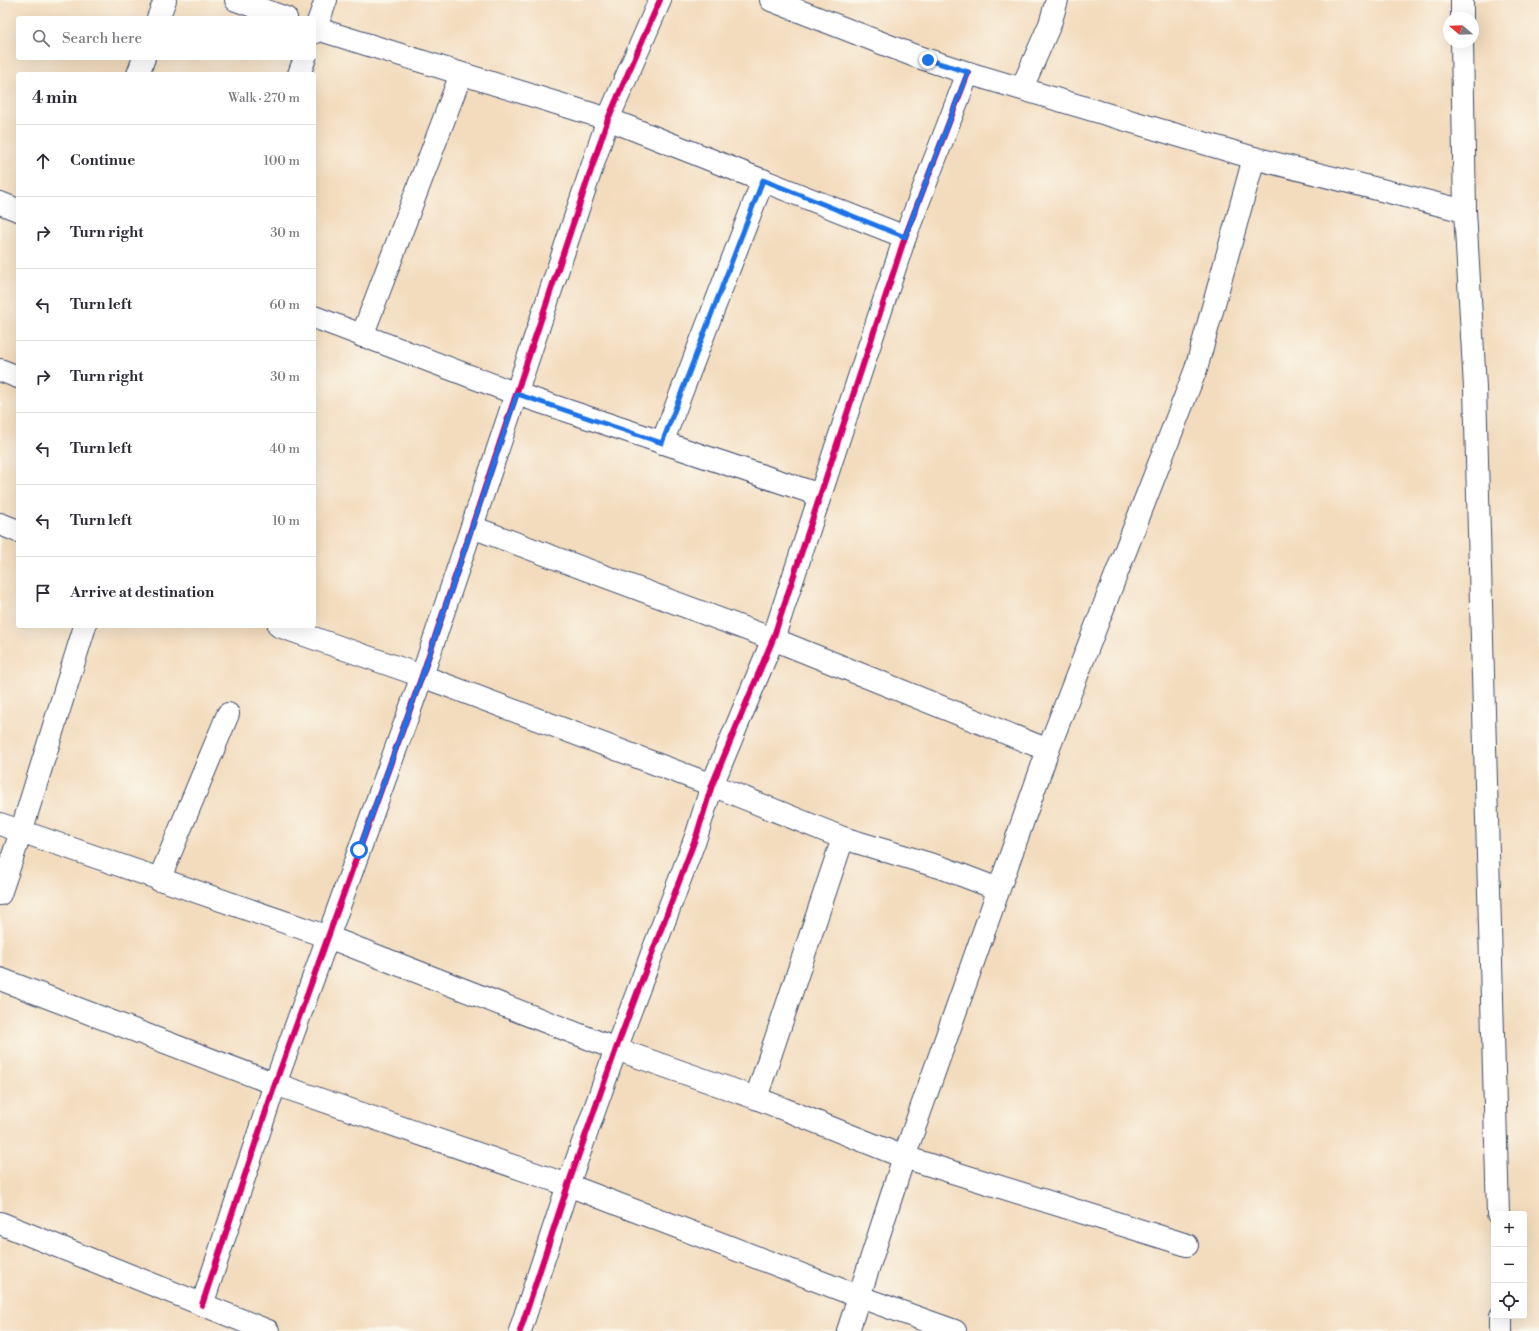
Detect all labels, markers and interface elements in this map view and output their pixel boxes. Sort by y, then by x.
north arrow [1443,12,1479,48]
search box [16,16,316,60]
icon: search [30,27,52,49]
text: Search here [62,29,142,48]
route end [919,51,937,69]
text: 4 min [32,87,77,109]
text: Walk · 270 m [228,90,300,106]
icon: ahead [32,150,54,172]
text: Continue [70,151,135,170]
text: 100 m [264,153,300,169]
icon: right [32,222,54,244]
text: Turn right [70,223,144,242]
text: 30 m [270,225,300,241]
icon: left [32,294,54,316]
text: Turn left [70,295,132,314]
text: 60 m [269,297,300,313]
icon: right [32,366,54,388]
text: Turn right [70,367,144,386]
text: 30 m [270,369,300,385]
icon: left [32,438,54,460]
text: Turn left [70,439,132,458]
text: 40 m [270,441,300,457]
icon: left [32,510,54,532]
text: Turn left [70,511,132,530]
text: 10 m [272,513,300,529]
icon: arrive [32,582,54,604]
text: Arrive at destination [70,583,214,602]
route start [350,841,368,859]
map controls [1491,1211,1527,1319]
button: + [1491,1211,1527,1247]
button: − [1491,1247,1527,1283]
button: locate [1491,1283,1527,1319]

